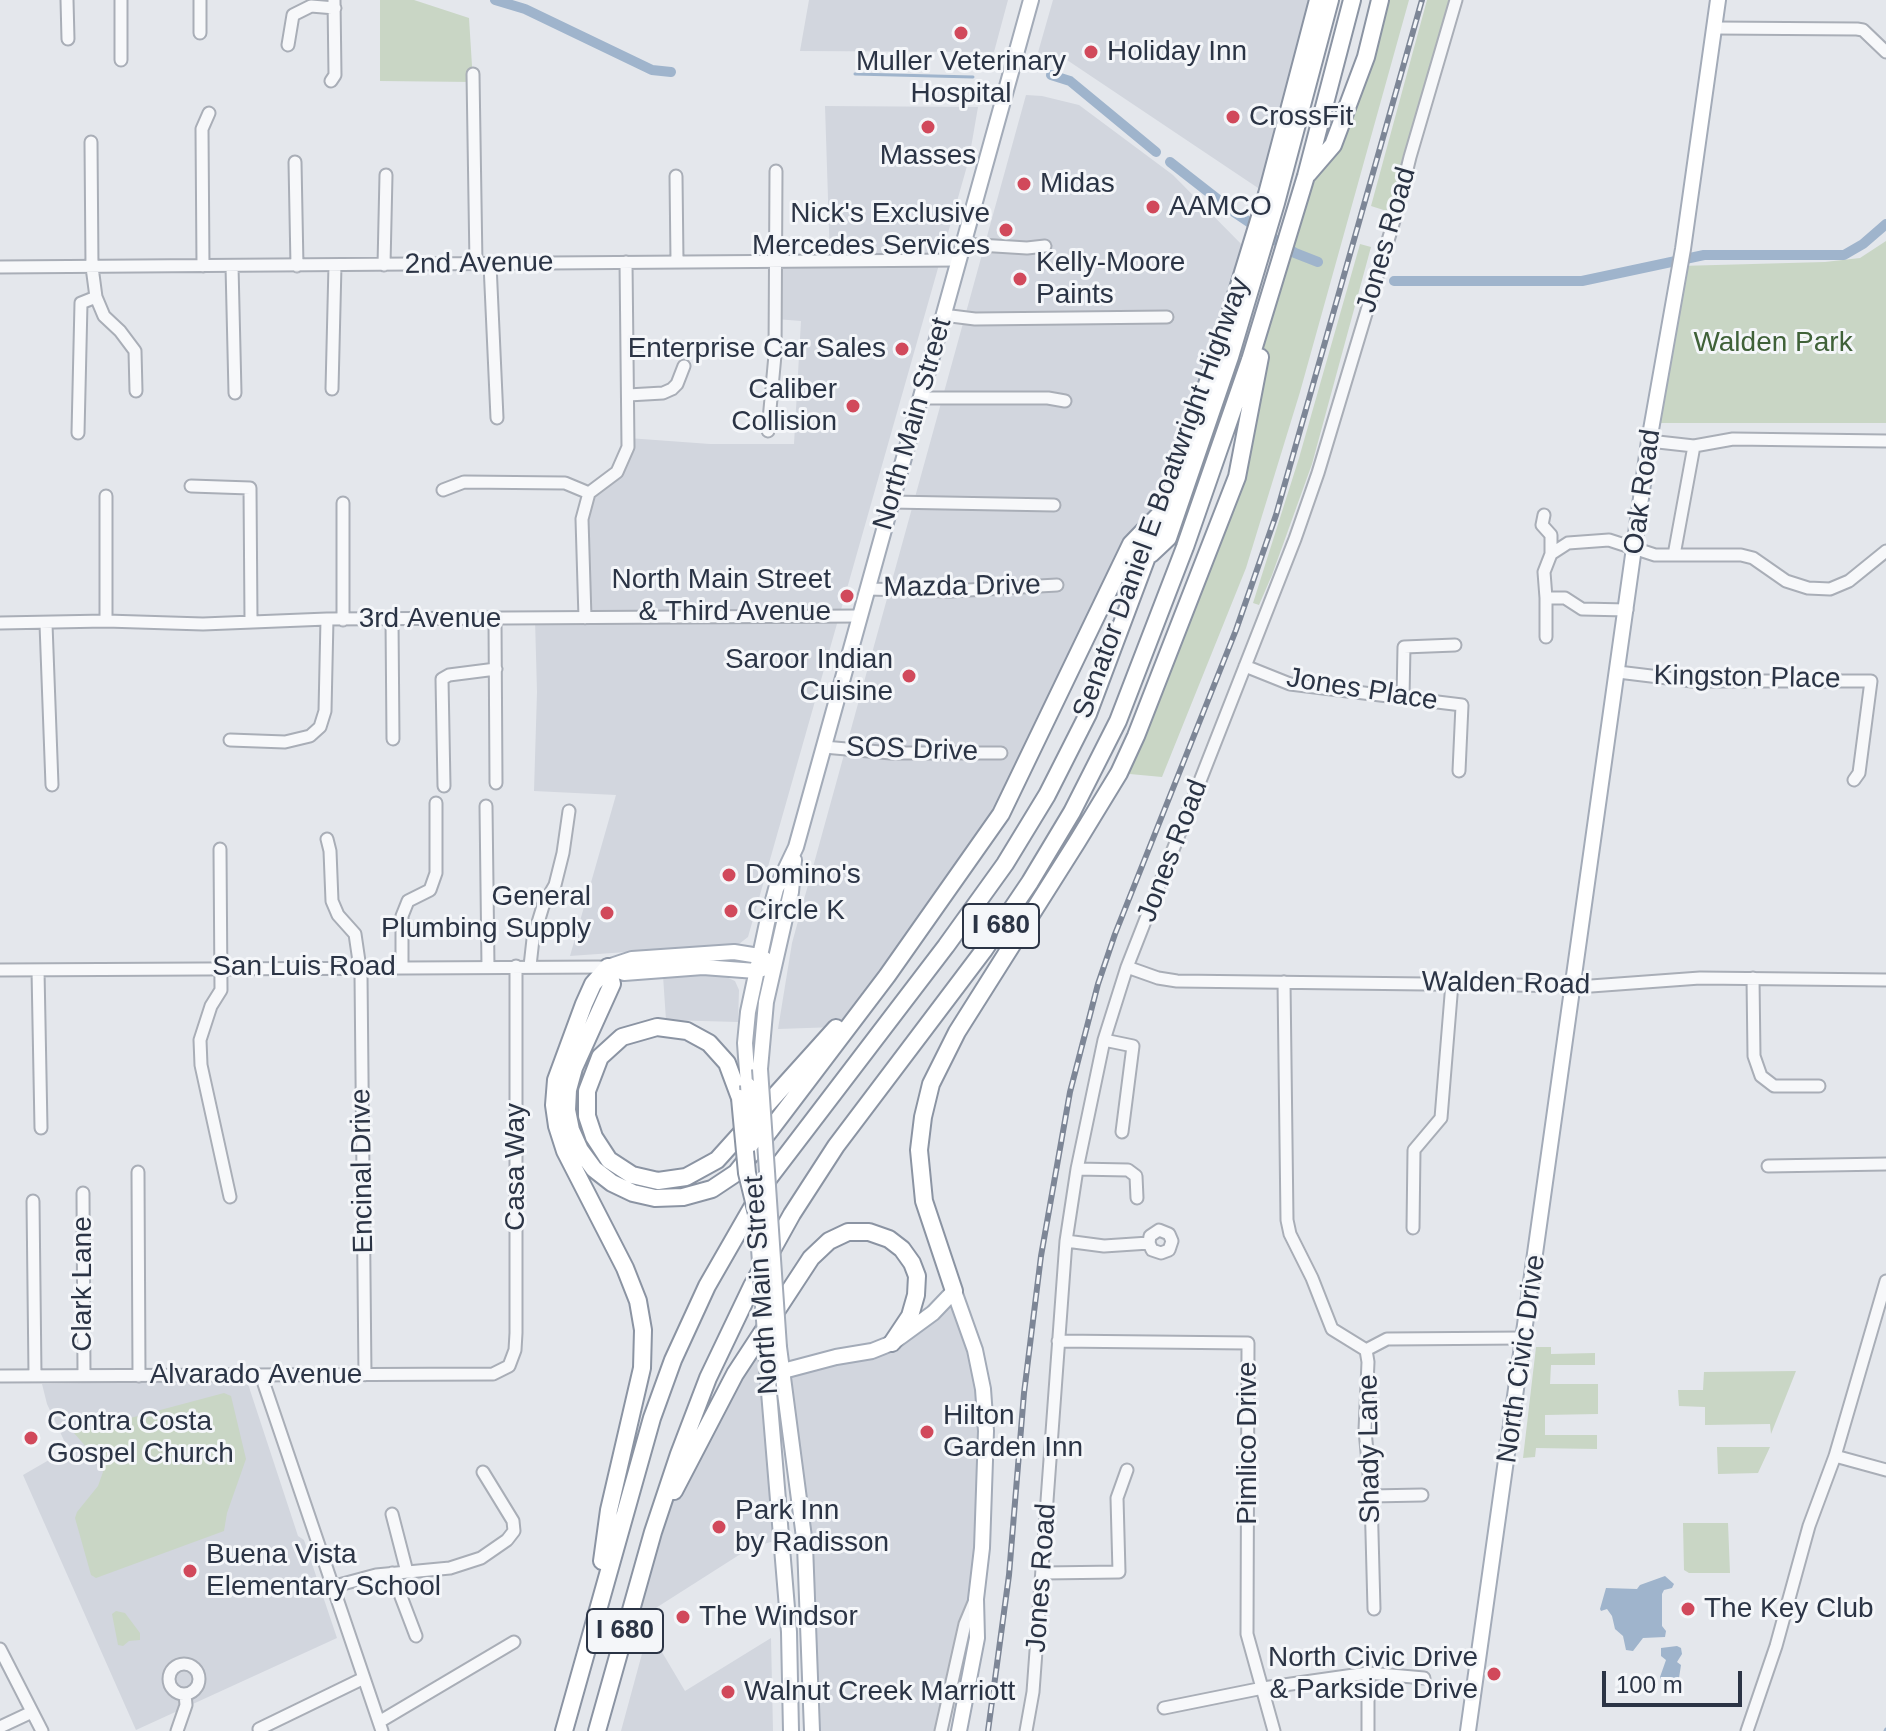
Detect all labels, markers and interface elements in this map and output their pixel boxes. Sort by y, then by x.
marker: Muller Veterinary Hospital [952,24,970,42]
place label: Holiday Inn [1107,35,1247,69]
marker: Holiday Inn [1082,43,1100,61]
place label: Muller Veterinary Hospital [856,45,1066,111]
place label: CrossFit [1249,100,1353,134]
marker: CrossFit [1224,108,1242,126]
marker: Masses [919,118,937,136]
place label: Masses [880,139,976,173]
street label: Jones Road [1350,164,1424,316]
place label: Midas [1040,167,1115,201]
marker: Midas [1015,175,1033,193]
place label: AAMCO [1169,190,1272,224]
place label: Nick's Exclusive Mercedes Services [752,197,990,263]
marker: AAMCO [1144,198,1162,216]
marker: Nick's Exclusive Mercedes Services [997,221,1015,239]
street label: 2nd Avenue [404,246,554,282]
place label: Kelly-Moore Paints [1036,246,1185,312]
marker: Kelly-Moore Paints [1011,270,1029,288]
street label: Senator Daniel E Boatwright Highway [1066,273,1258,723]
street label: North Main Street [867,314,959,534]
park label: Walden Park [1693,326,1853,360]
place label: Enterprise Car Sales [628,332,886,366]
marker: Enterprise Car Sales [893,340,911,358]
place label: Caliber Collision [731,373,837,439]
marker: Caliber Collision [844,397,862,415]
street label: Oak Road [1618,427,1668,557]
place label: North Main Street & Third Avenue [612,563,831,629]
street label: Mazda Drive [883,569,1041,605]
marker: North Main Street & Third Avenue [838,587,856,605]
street label: 3rd Avenue [359,602,501,636]
place label: Saroor Indian Cuisine [725,643,893,709]
street label: Kingston Place [1653,660,1841,696]
street label: Jones Place [1284,661,1440,719]
marker: Saroor Indian Cuisine [900,667,918,685]
street label: SOS Drive [845,731,979,769]
street label: Jones Road [1131,775,1215,927]
place label: Domino's [745,858,861,892]
marker: Domino's [720,866,738,884]
place label: General Plumbing Supply [381,880,591,946]
place label: Circle K [747,894,845,928]
marker: Circle K [722,902,740,920]
marker: General Plumbing Supply [598,904,616,922]
road number: I 680 [963,904,1039,948]
street label: San Luis Road [212,950,396,984]
street label: Walden Road [1421,966,1591,1002]
street label: Encinal Drive [345,1088,381,1254]
street label: Casa Way [499,1103,533,1231]
street label: North Main Street [738,1174,786,1396]
street label: Clark Lane [66,1216,100,1352]
street label: North Civic Drive [1491,1253,1553,1465]
street label: Alvarado Avenue [150,1358,362,1392]
street label: Pimlico Drive [1231,1361,1265,1525]
street label: Shady Lane [1352,1374,1388,1524]
place label: Hilton Garden Inn [943,1399,1083,1465]
place label: Contra Costa Gospel Church [47,1405,234,1471]
marker: Hilton Garden Inn [918,1423,936,1441]
marker: Contra Costa Gospel Church [22,1429,40,1447]
place label: Park Inn by Radisson [735,1494,889,1560]
street label: Jones Road [1020,1502,1064,1654]
marker: Park Inn by Radisson [710,1518,728,1536]
place label: Buena Vista Elementary School [206,1538,441,1604]
marker: Buena Vista Elementary School [181,1562,199,1580]
place label: The Key Club [1704,1592,1874,1626]
place label: The Windsor [699,1600,858,1634]
marker: The Key Club [1679,1600,1697,1618]
marker: The Windsor [674,1608,692,1626]
road number: I 680 [587,1609,663,1653]
place label: North Civic Drive & Parkside Drive [1268,1641,1478,1707]
scale bar [1606,1655,1746,1705]
marker: North Civic Drive & Parkside Drive [1485,1665,1503,1683]
text: 100 m [1616,1671,1683,1698]
place label: Walnut Creek Marriott [744,1675,1015,1709]
marker: Walnut Creek Marriott [719,1683,737,1701]

